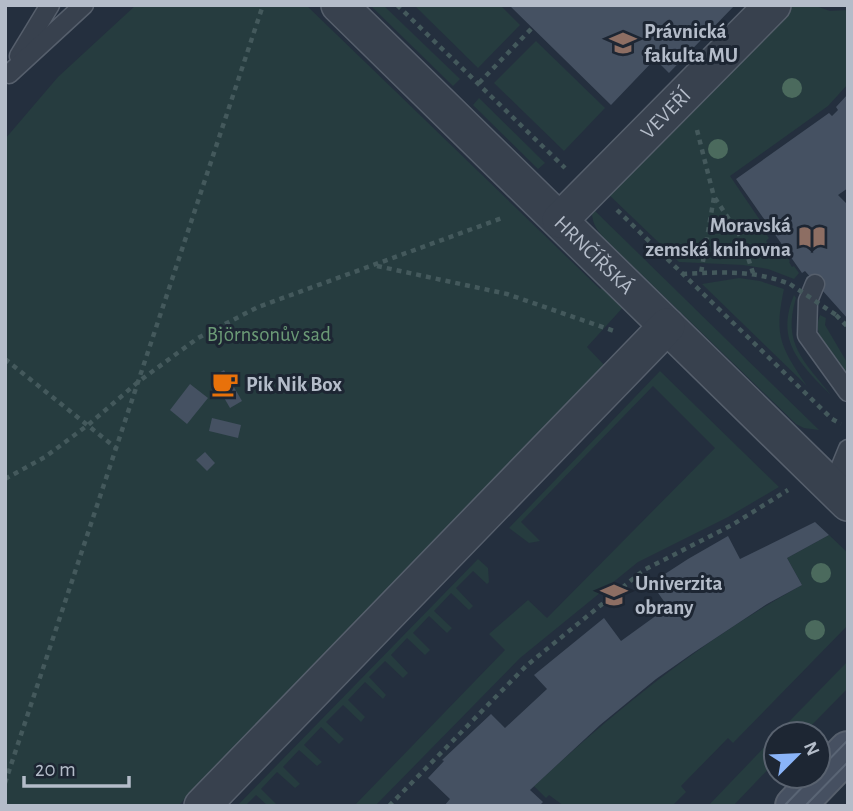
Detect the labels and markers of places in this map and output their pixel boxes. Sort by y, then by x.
place label: Právnická fakulta MU [644,21,738,66]
school or university icon: Právnická fakulta MU [608,28,638,58]
place label: Moravská zemská knihovna [645,215,791,260]
library icon: Moravská zemská knihovna [797,222,827,252]
cafe icon: Pik Nik Box [210,369,240,399]
place label: Pik Nik Box [246,374,342,395]
place label: Univerzita obrany [635,573,723,618]
school or university icon: Univerzita obrany [599,580,629,610]

